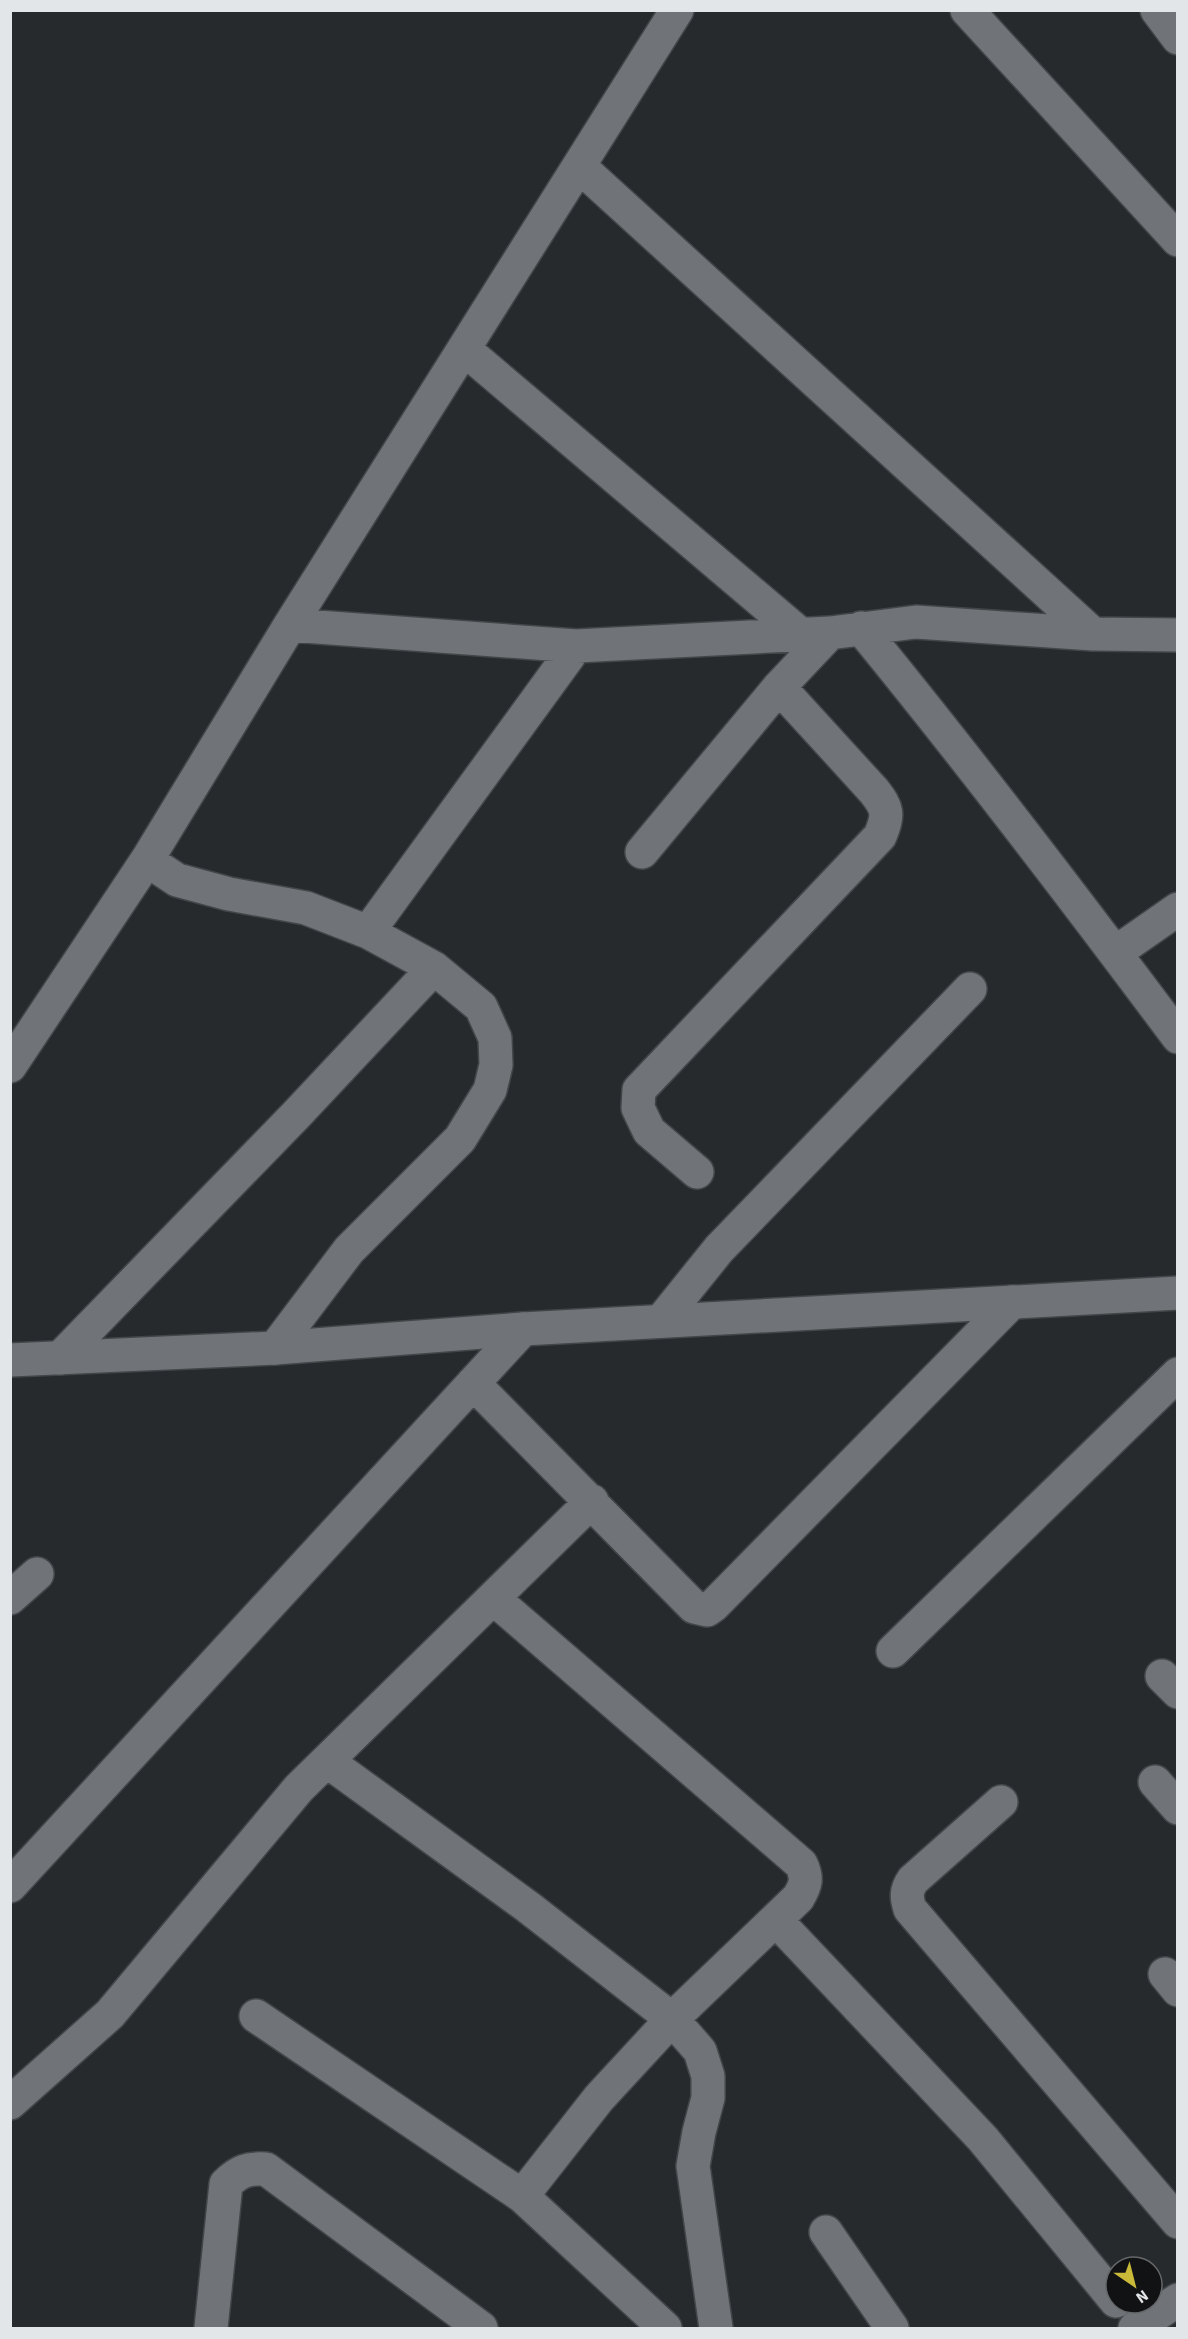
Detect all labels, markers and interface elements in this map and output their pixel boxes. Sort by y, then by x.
north arrow [1104,2255,1164,2315]
text: N [1131,2284,1153,2309]

